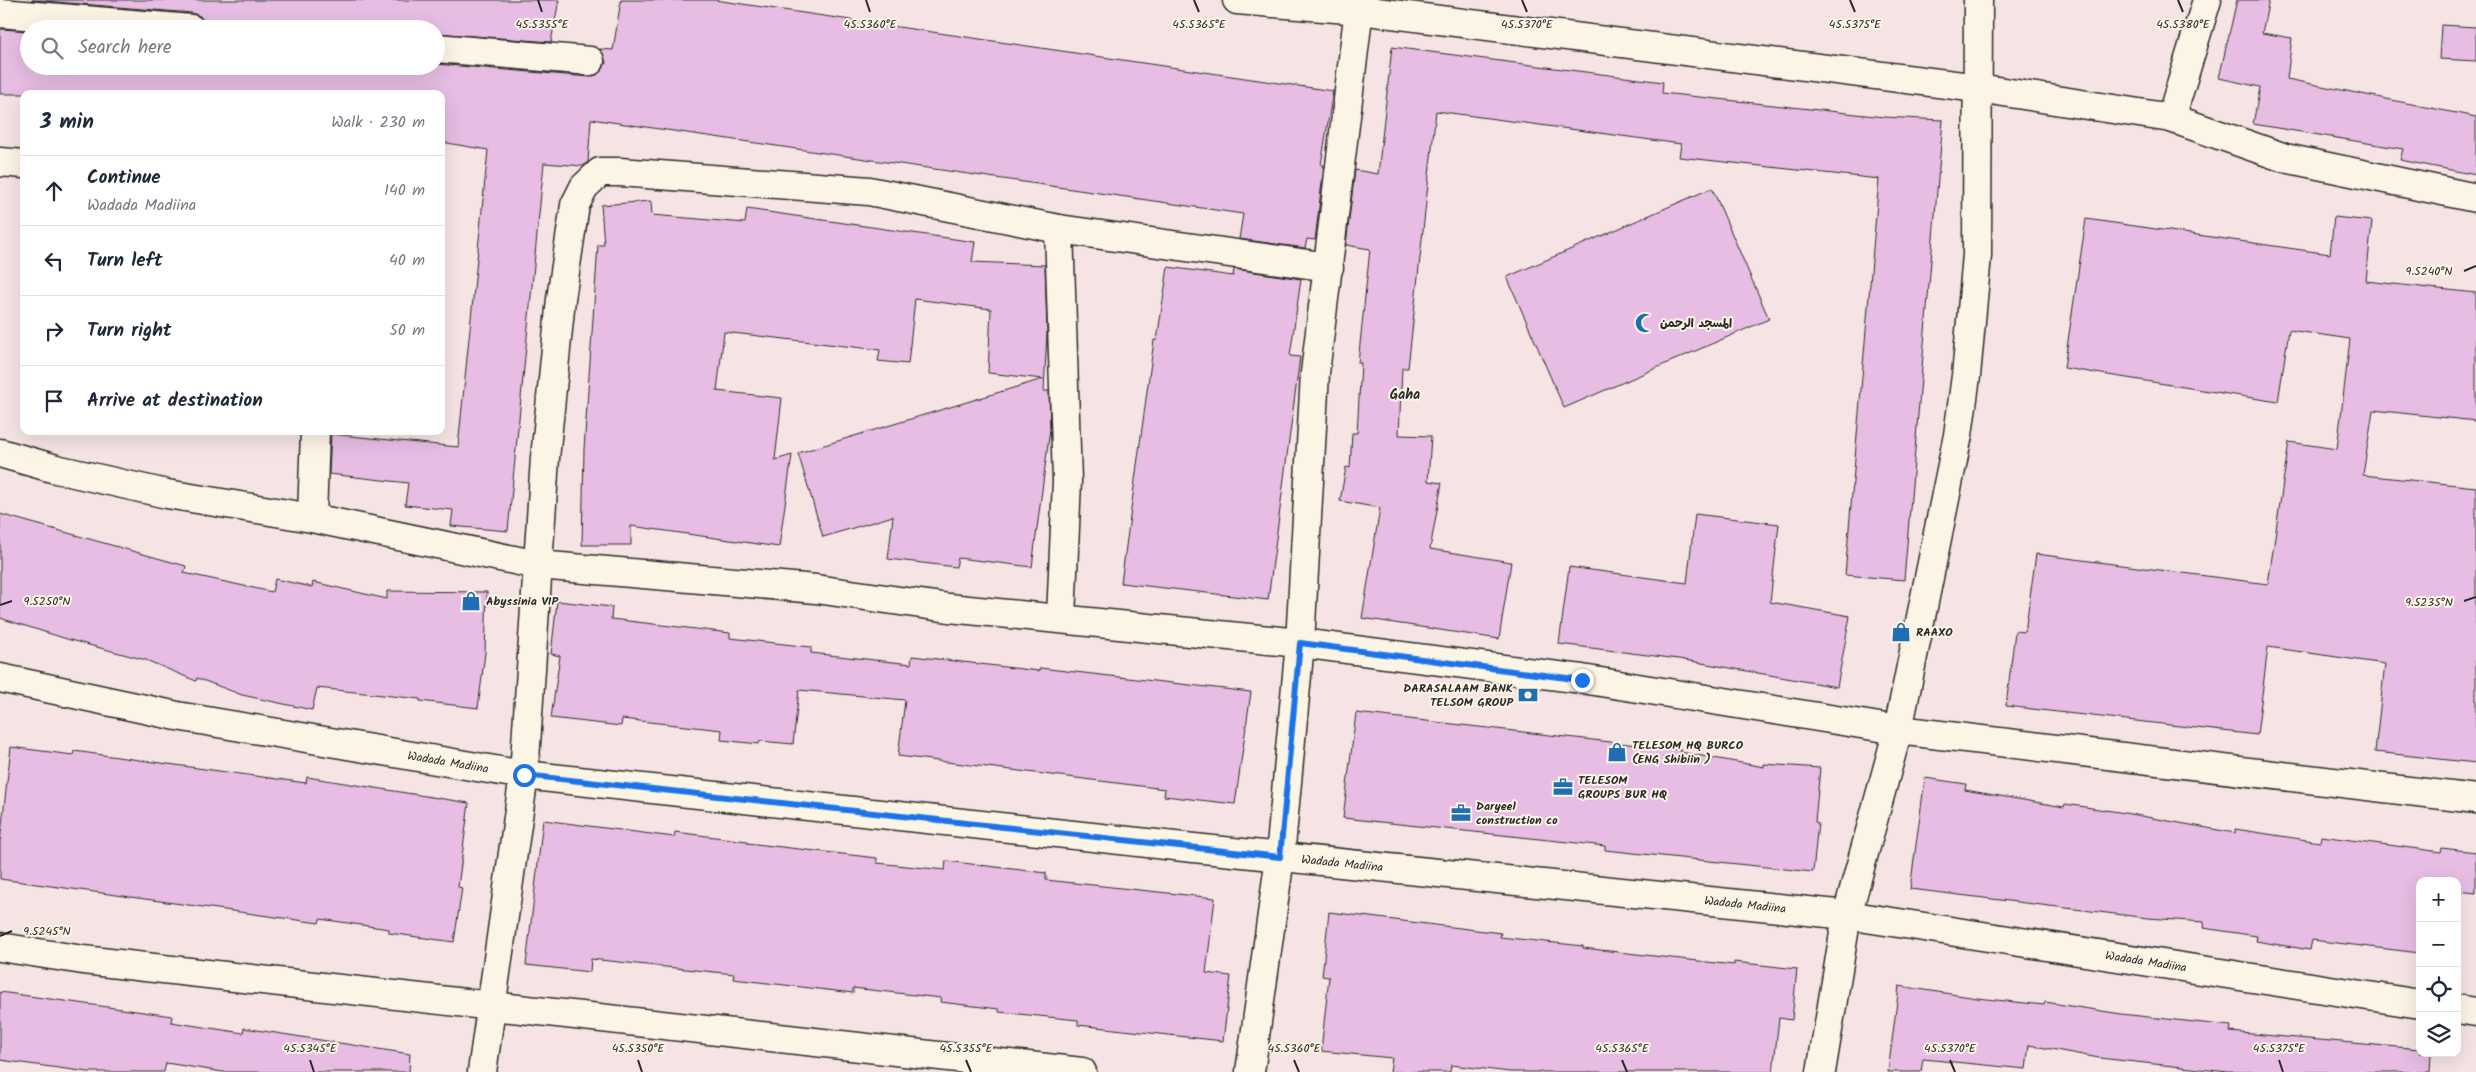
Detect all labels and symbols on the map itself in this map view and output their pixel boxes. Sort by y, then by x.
text: 45.5355°E [515,15,570,34]
text: 45.5360°E [844,15,897,34]
text: 45.5365°E [1172,15,1227,34]
text: 45.5370°E [1501,15,1554,34]
text: 45.5375°E [1829,15,1882,34]
text: 45.5380°E [2156,15,2211,34]
text: 9.5240°N [2406,262,2452,281]
mosque icon: المسجد الرحمن [1634,312,1656,334]
place label: المسجد الرحمن [1660,314,1732,333]
district label: Gaha [1390,384,1420,406]
shop icon: Abyssinia VIP [460,590,482,612]
text: 9.5250°N [24,592,70,611]
place label: Abyssinia VIP [486,592,559,611]
text: 9.5235°N [2405,593,2453,612]
shop icon: RAAXO [1890,621,1912,643]
place label: RAAXO [1916,623,1953,642]
route end [1571,669,1594,692]
place label: DARASALAAM BANK TELSOM GROUP [1403,679,1513,712]
bank icon: DARASALAAM BANK TELSOM GROUP [1517,684,1539,706]
place label: TELESOM HQ BURCO (ENG Shibiin ) [1632,736,1744,769]
shop icon: TELESOM HQ BURCO (ENG Shibiin ) [1606,741,1628,763]
street label: Wadada Madiina [406,746,490,779]
route start [513,764,536,787]
place label: TELESOM GROUPS BUR HQ [1578,771,1667,804]
office icon: TELESOM GROUPS BUR HQ [1552,776,1574,798]
place label: Daryeel construction co [1476,797,1558,830]
office icon: Daryeel construction co [1450,802,1472,824]
street label: Wadada Madiina [1300,850,1384,877]
street label: Wadada Madiina [1703,891,1787,919]
text: 9.5245°N [23,922,71,941]
street label: Wadada Madiina [2104,946,2188,978]
text: 45.5345°E [283,1039,338,1058]
text: 45.5350°E [612,1039,665,1058]
text: 45.5355°E [939,1039,994,1058]
text: 45.5360°E [1268,1039,1321,1058]
text: 45.5365°E [1595,1039,1650,1058]
text: 45.5370°E [1924,1039,1977,1058]
text: 45.5375°E [2253,1039,2306,1058]

